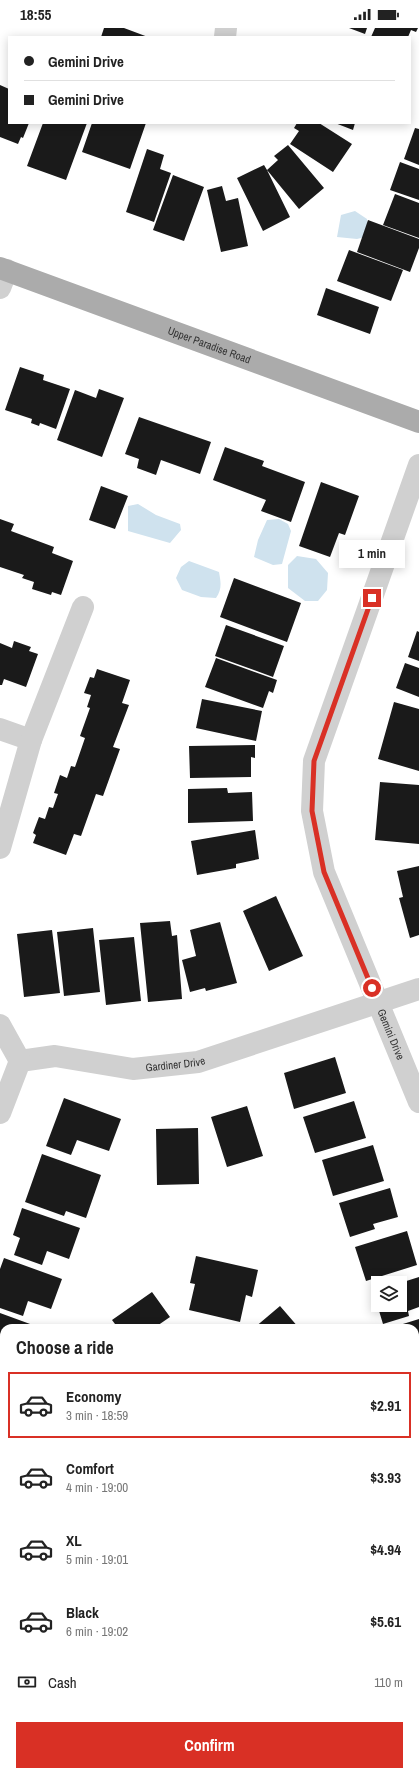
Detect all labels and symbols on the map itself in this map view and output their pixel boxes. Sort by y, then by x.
street label: Upper Paradise Road [166,323,253,367]
callout: 1 min [339,540,405,568]
route end [363,589,381,607]
route start [363,979,381,997]
street label: Gemini Drive [374,1007,408,1062]
street label: Gardiner Drive [145,1053,207,1075]

